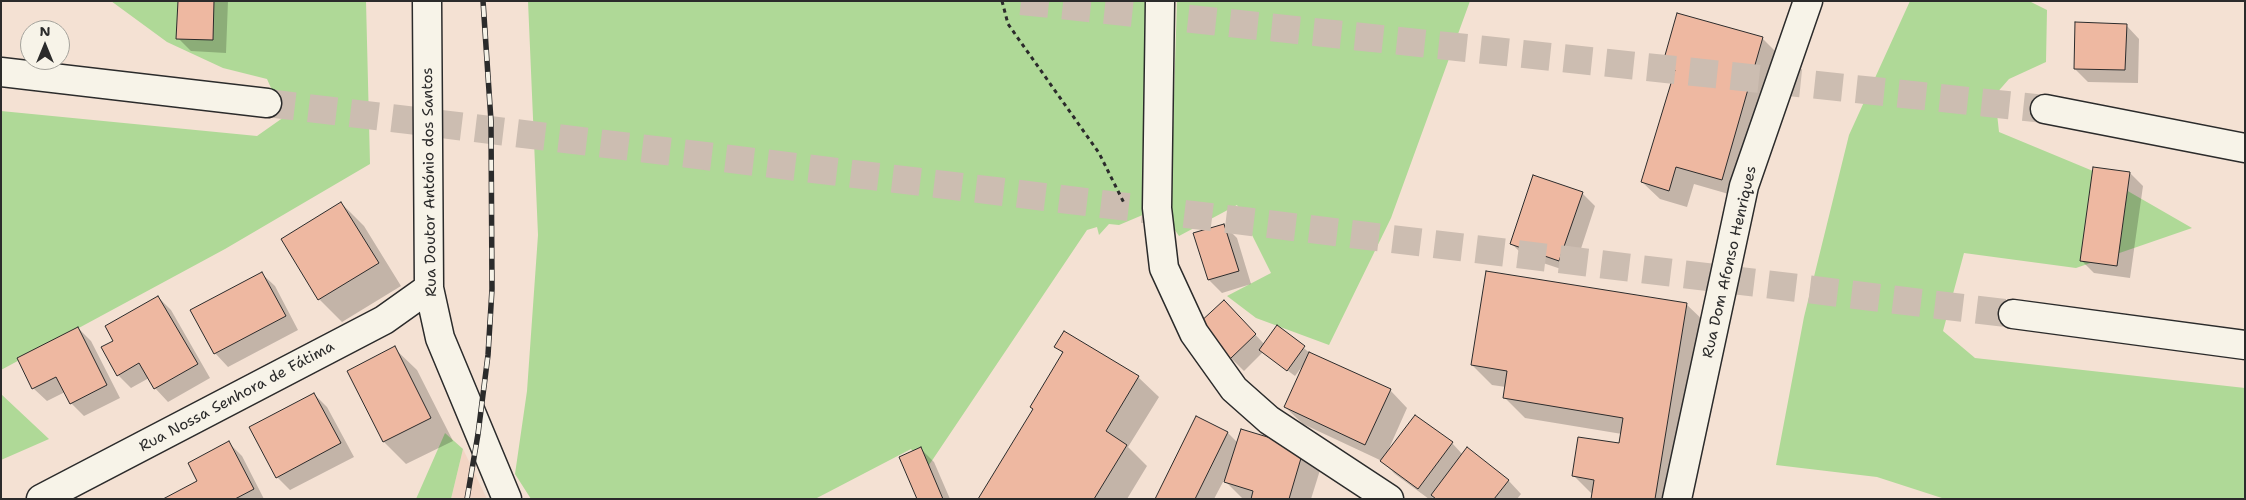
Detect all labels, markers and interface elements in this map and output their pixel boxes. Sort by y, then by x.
north arrow [20,20,70,70]
text: N [39,22,51,40]
street label: Rua Doutor António dos Santos [419,67,441,297]
street label: Rua Dom Afonso Henriques [1699,164,1761,360]
street label: Rua Nossa Senhora de Fátima [136,338,338,456]

